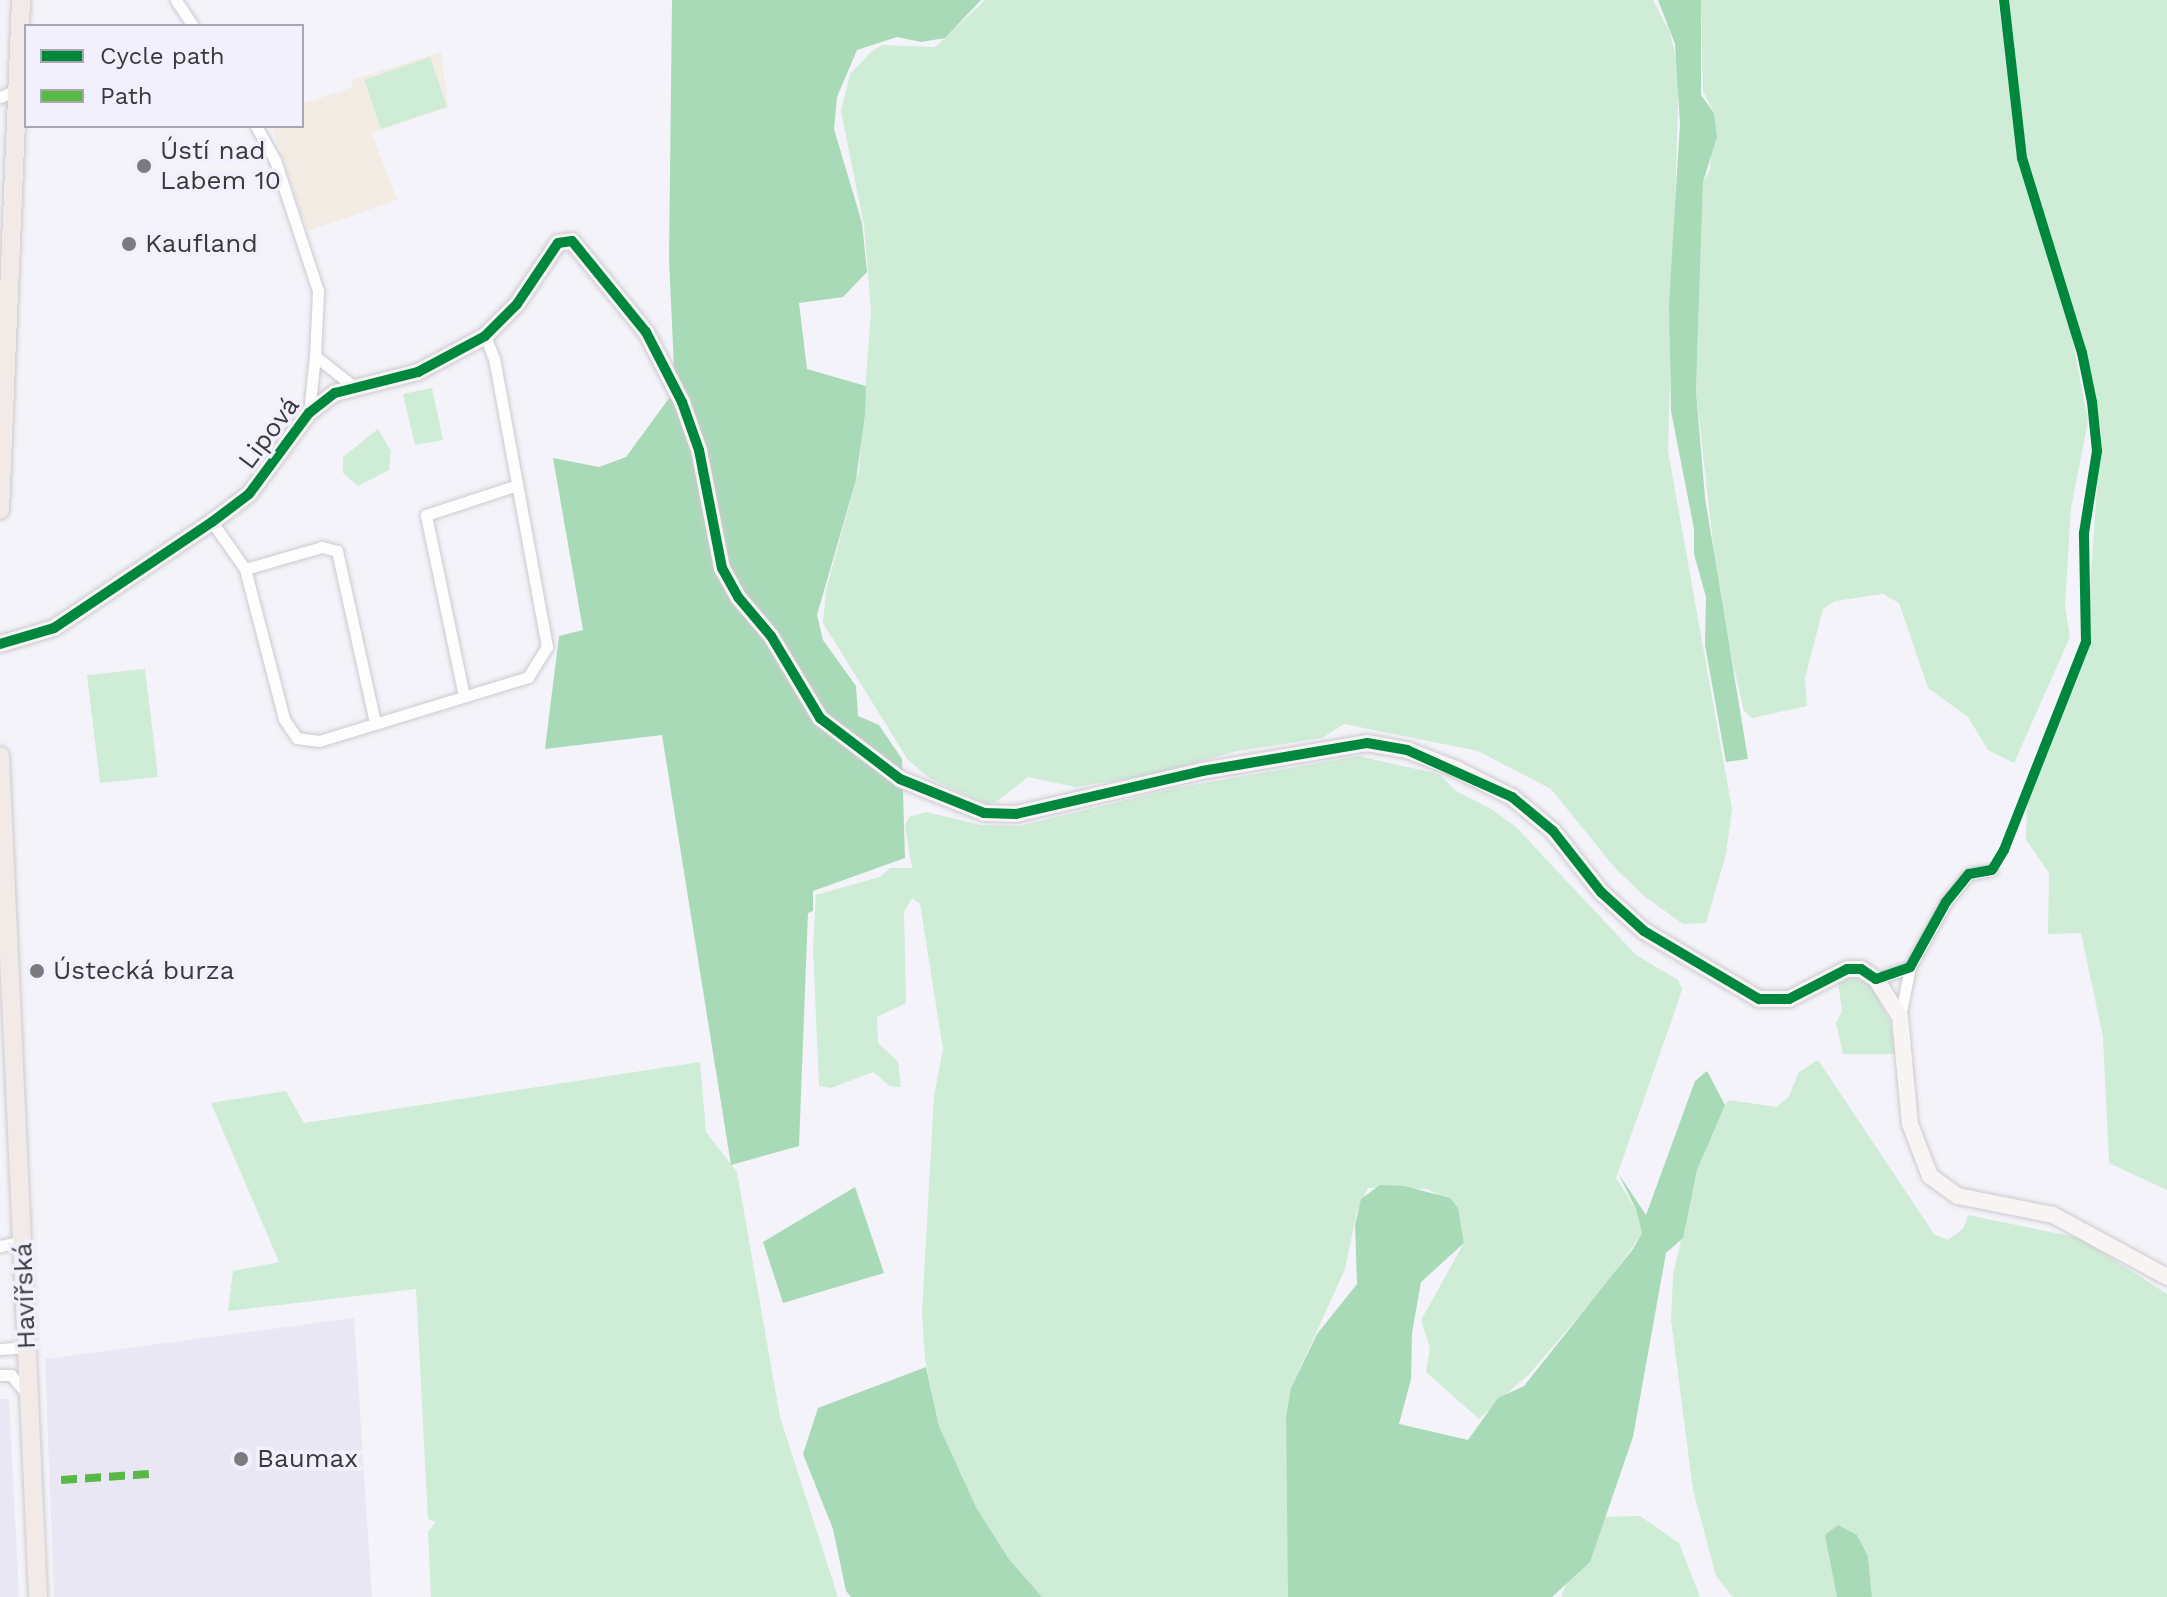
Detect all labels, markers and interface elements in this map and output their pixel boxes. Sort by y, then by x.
legend [24,24,304,128]
text: Cycle path [100,42,225,70]
text: Path [100,82,153,110]
place label: Ústí nad Labem 10 [160,135,282,196]
marker: Ústí nad Labem 10 [135,157,153,175]
place label: Kaufland [145,228,258,260]
marker: Kaufland [120,235,138,253]
street label: Lipová [232,391,306,475]
place label: Ústecká burza [53,955,235,987]
marker: Ústecká burza [28,962,46,980]
street label: Havířská [8,1242,42,1350]
place label: Baumax [257,1443,358,1475]
marker: Baumax [232,1450,250,1468]

